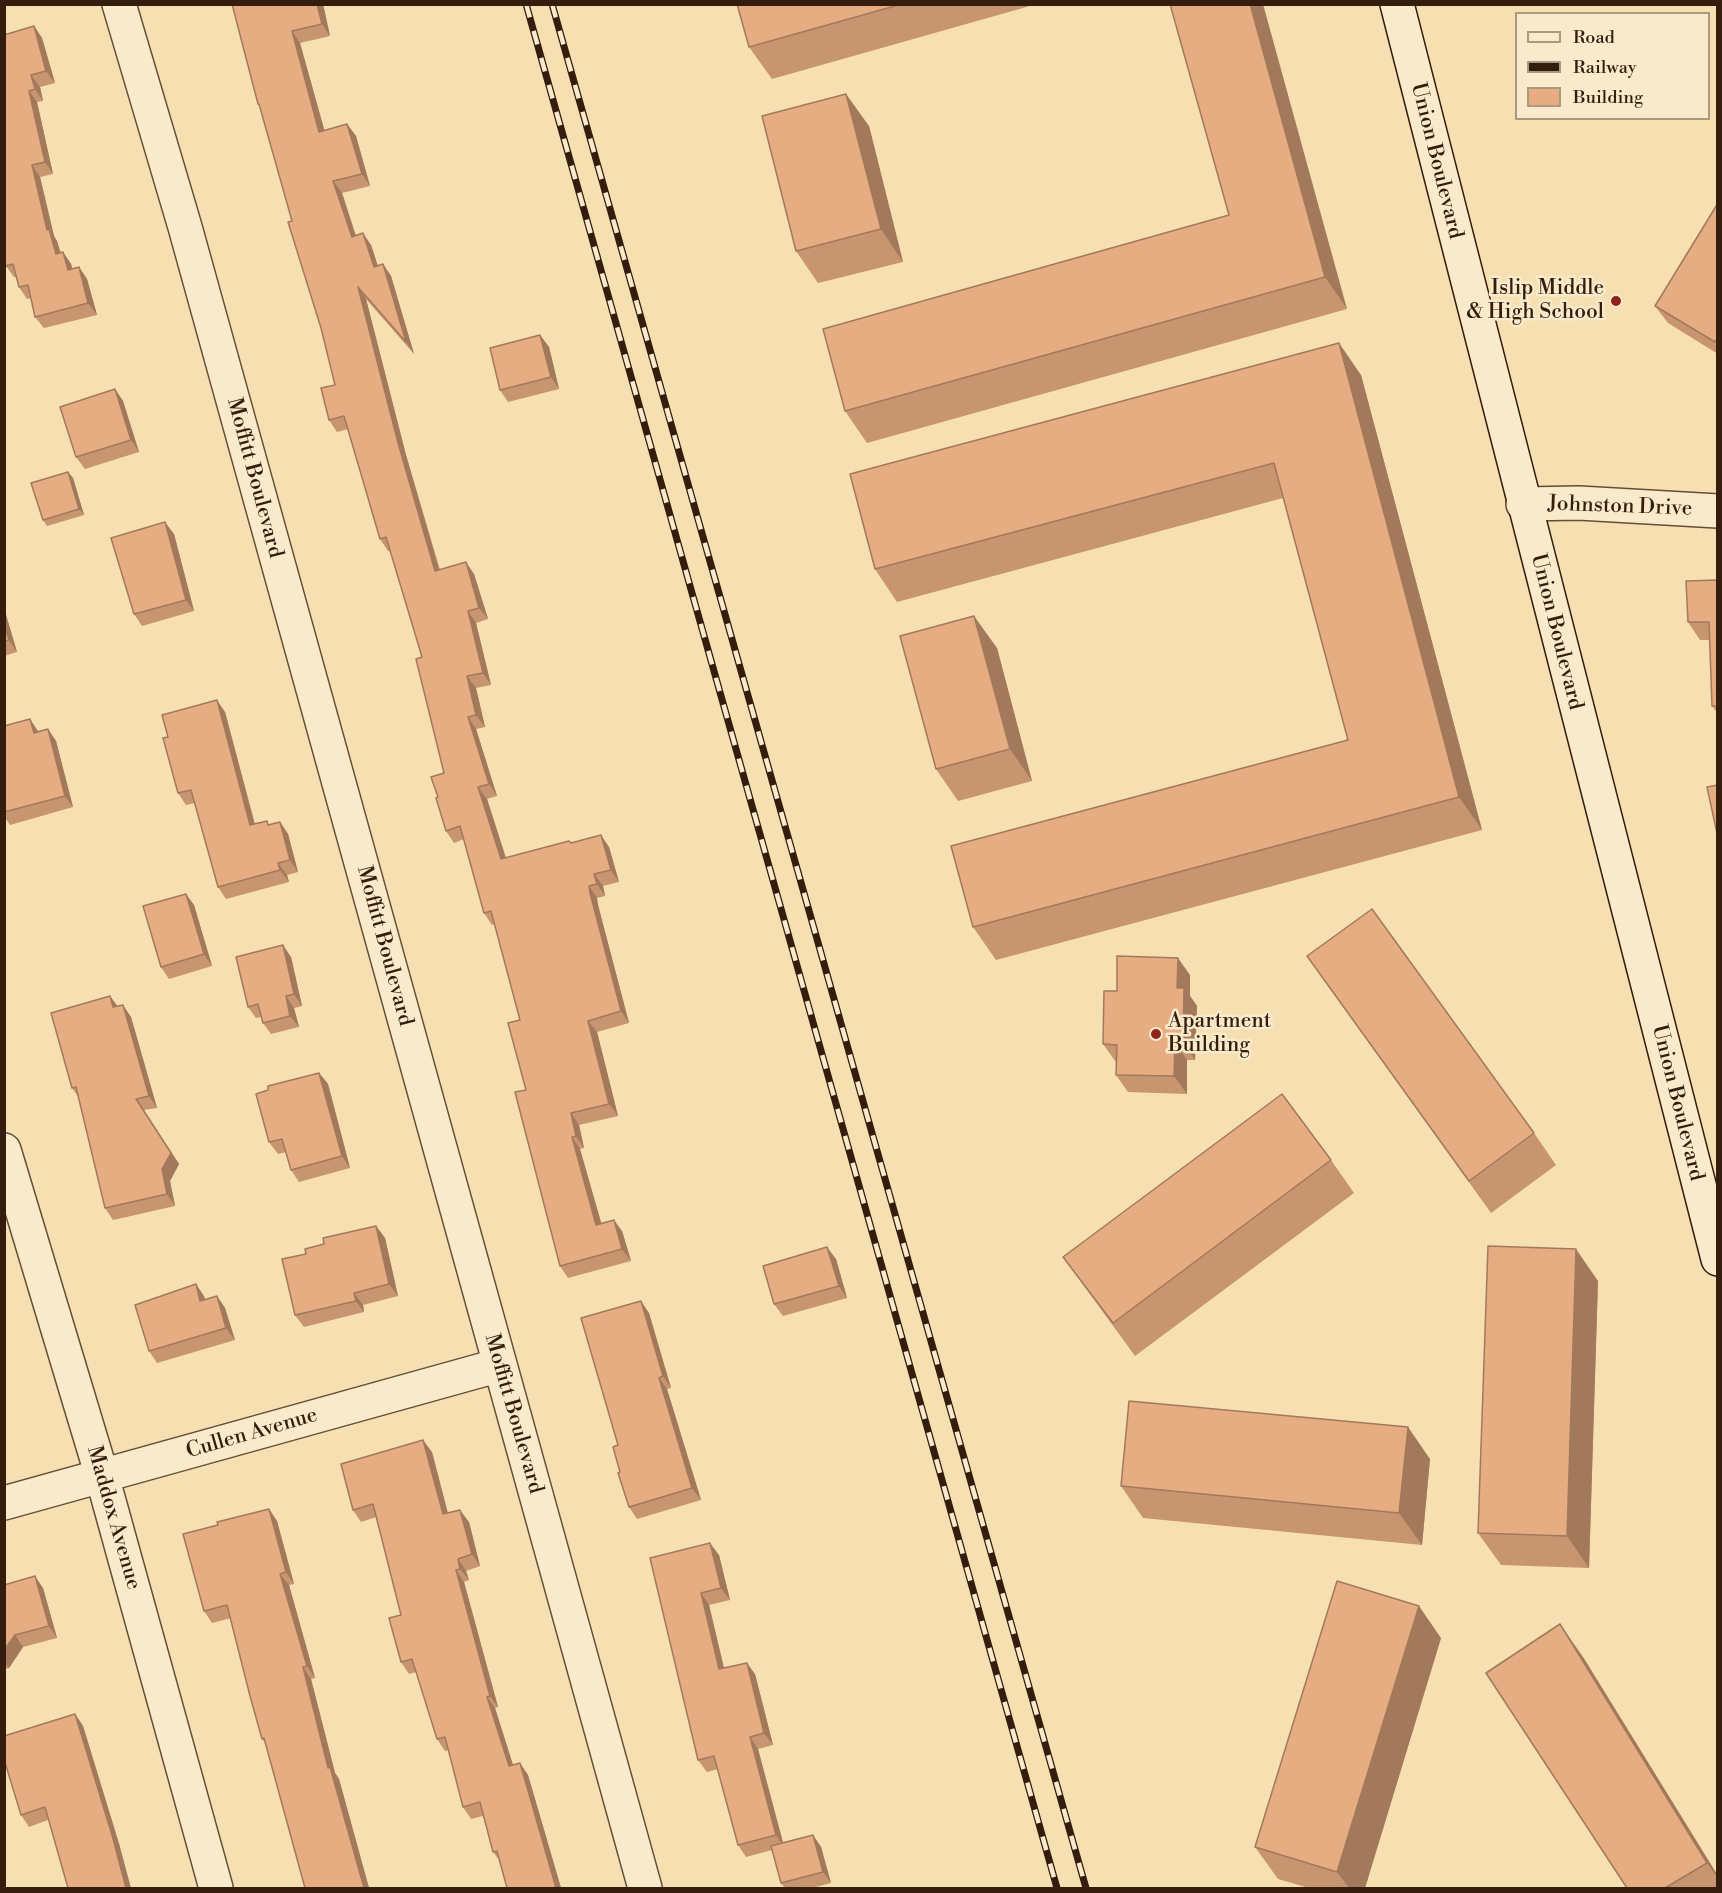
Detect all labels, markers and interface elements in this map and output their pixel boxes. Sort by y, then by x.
legend [1515,12,1710,120]
text: Road [1573,26,1615,49]
text: Railway [1573,56,1636,79]
street label: Union Boulevard [1404,80,1468,242]
text: Building [1573,86,1643,109]
place label: Islip Middle & High School [1467,276,1604,326]
marker: Islip Middle & High School [1609,294,1623,308]
street label: Moffitt Boulevard [220,395,288,561]
street label: Johnston Drive [1547,492,1693,522]
street label: Union Boulevard [1524,551,1588,713]
street label: Moffitt Boulevard [350,863,418,1029]
place label: Apartment Building [1168,1009,1271,1059]
street label: Union Boulevard [1645,1022,1709,1184]
marker: Apartment Building [1149,1027,1163,1041]
street label: Moffitt Boulevard [478,1331,548,1497]
street label: Cullen Avenue [183,1403,321,1465]
street label: Maddox Avenue [80,1443,146,1593]

